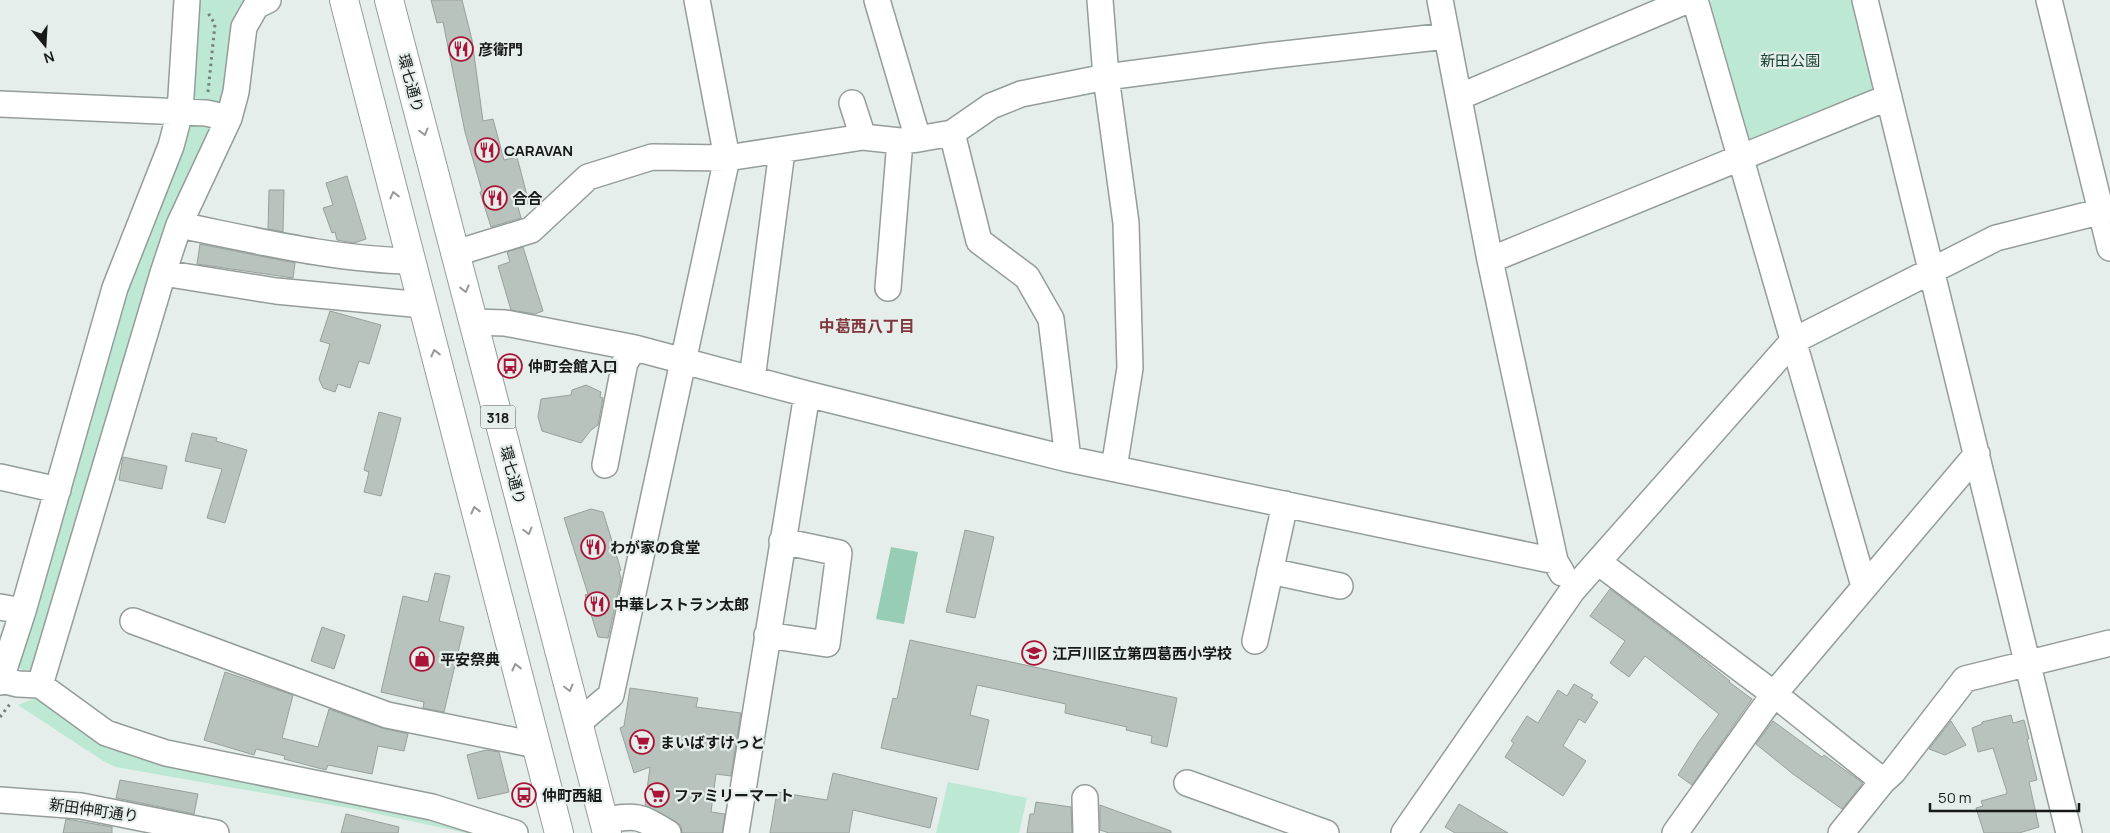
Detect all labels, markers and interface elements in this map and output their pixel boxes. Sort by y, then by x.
north arrow [20,20,70,70]
restaurant icon: 彦衛門 [448,36,474,62]
place label: 彦衛門 [478,39,523,60]
text: N [41,47,57,68]
park label: 新田公園 [1760,50,1820,71]
street label: 環七通り [393,51,429,115]
one-way arrow [418,127,429,136]
restaurant icon: CARAVAN [474,137,500,163]
place label: CARAVAN [504,140,573,161]
restaurant icon: 合合 [482,185,508,211]
place label: 合合 [512,188,543,209]
one-way arrow [389,191,400,200]
one-way arrow [459,285,469,293]
district label: 中葛西八丁目 [819,315,915,337]
one-way arrow [430,348,441,357]
bus stop icon: 仲町会館入口 [497,353,523,379]
place label: 仲町会館入口 [528,356,618,377]
road number: 318 [480,406,516,428]
street label: 環七通り [495,443,531,507]
one-way arrow [471,506,481,514]
one-way arrow [522,527,533,535]
restaurant icon: わが家の食堂 [580,534,606,560]
place label: わが家の食堂 [610,537,700,558]
restaurant icon: 中華レストラン太郎 [584,591,610,617]
place label: 中華レストラン太郎 [614,594,749,615]
school or university icon: 江戸川区立第四葛西小学校 [1021,640,1047,666]
place label: 江戸川区立第四葛西小学校 [1052,643,1232,664]
shop icon: 平安祭典 [409,646,435,672]
place label: 平安祭典 [440,649,500,670]
one-way arrow [511,663,522,672]
one-way arrow [563,684,574,693]
supermarket icon: まいばすけっと [629,729,655,755]
place label: まいばすけっと [660,732,765,753]
scale bar [1930,780,2079,812]
bus stop icon: 仲町西組 [511,782,537,808]
supermarket icon: ファミリーマート [644,782,670,808]
place label: 仲町西組 [542,785,602,806]
place label: ファミリーマート [674,785,794,806]
text: 50 m [1938,787,1972,808]
street label: 新田仲町通り [48,793,140,827]

